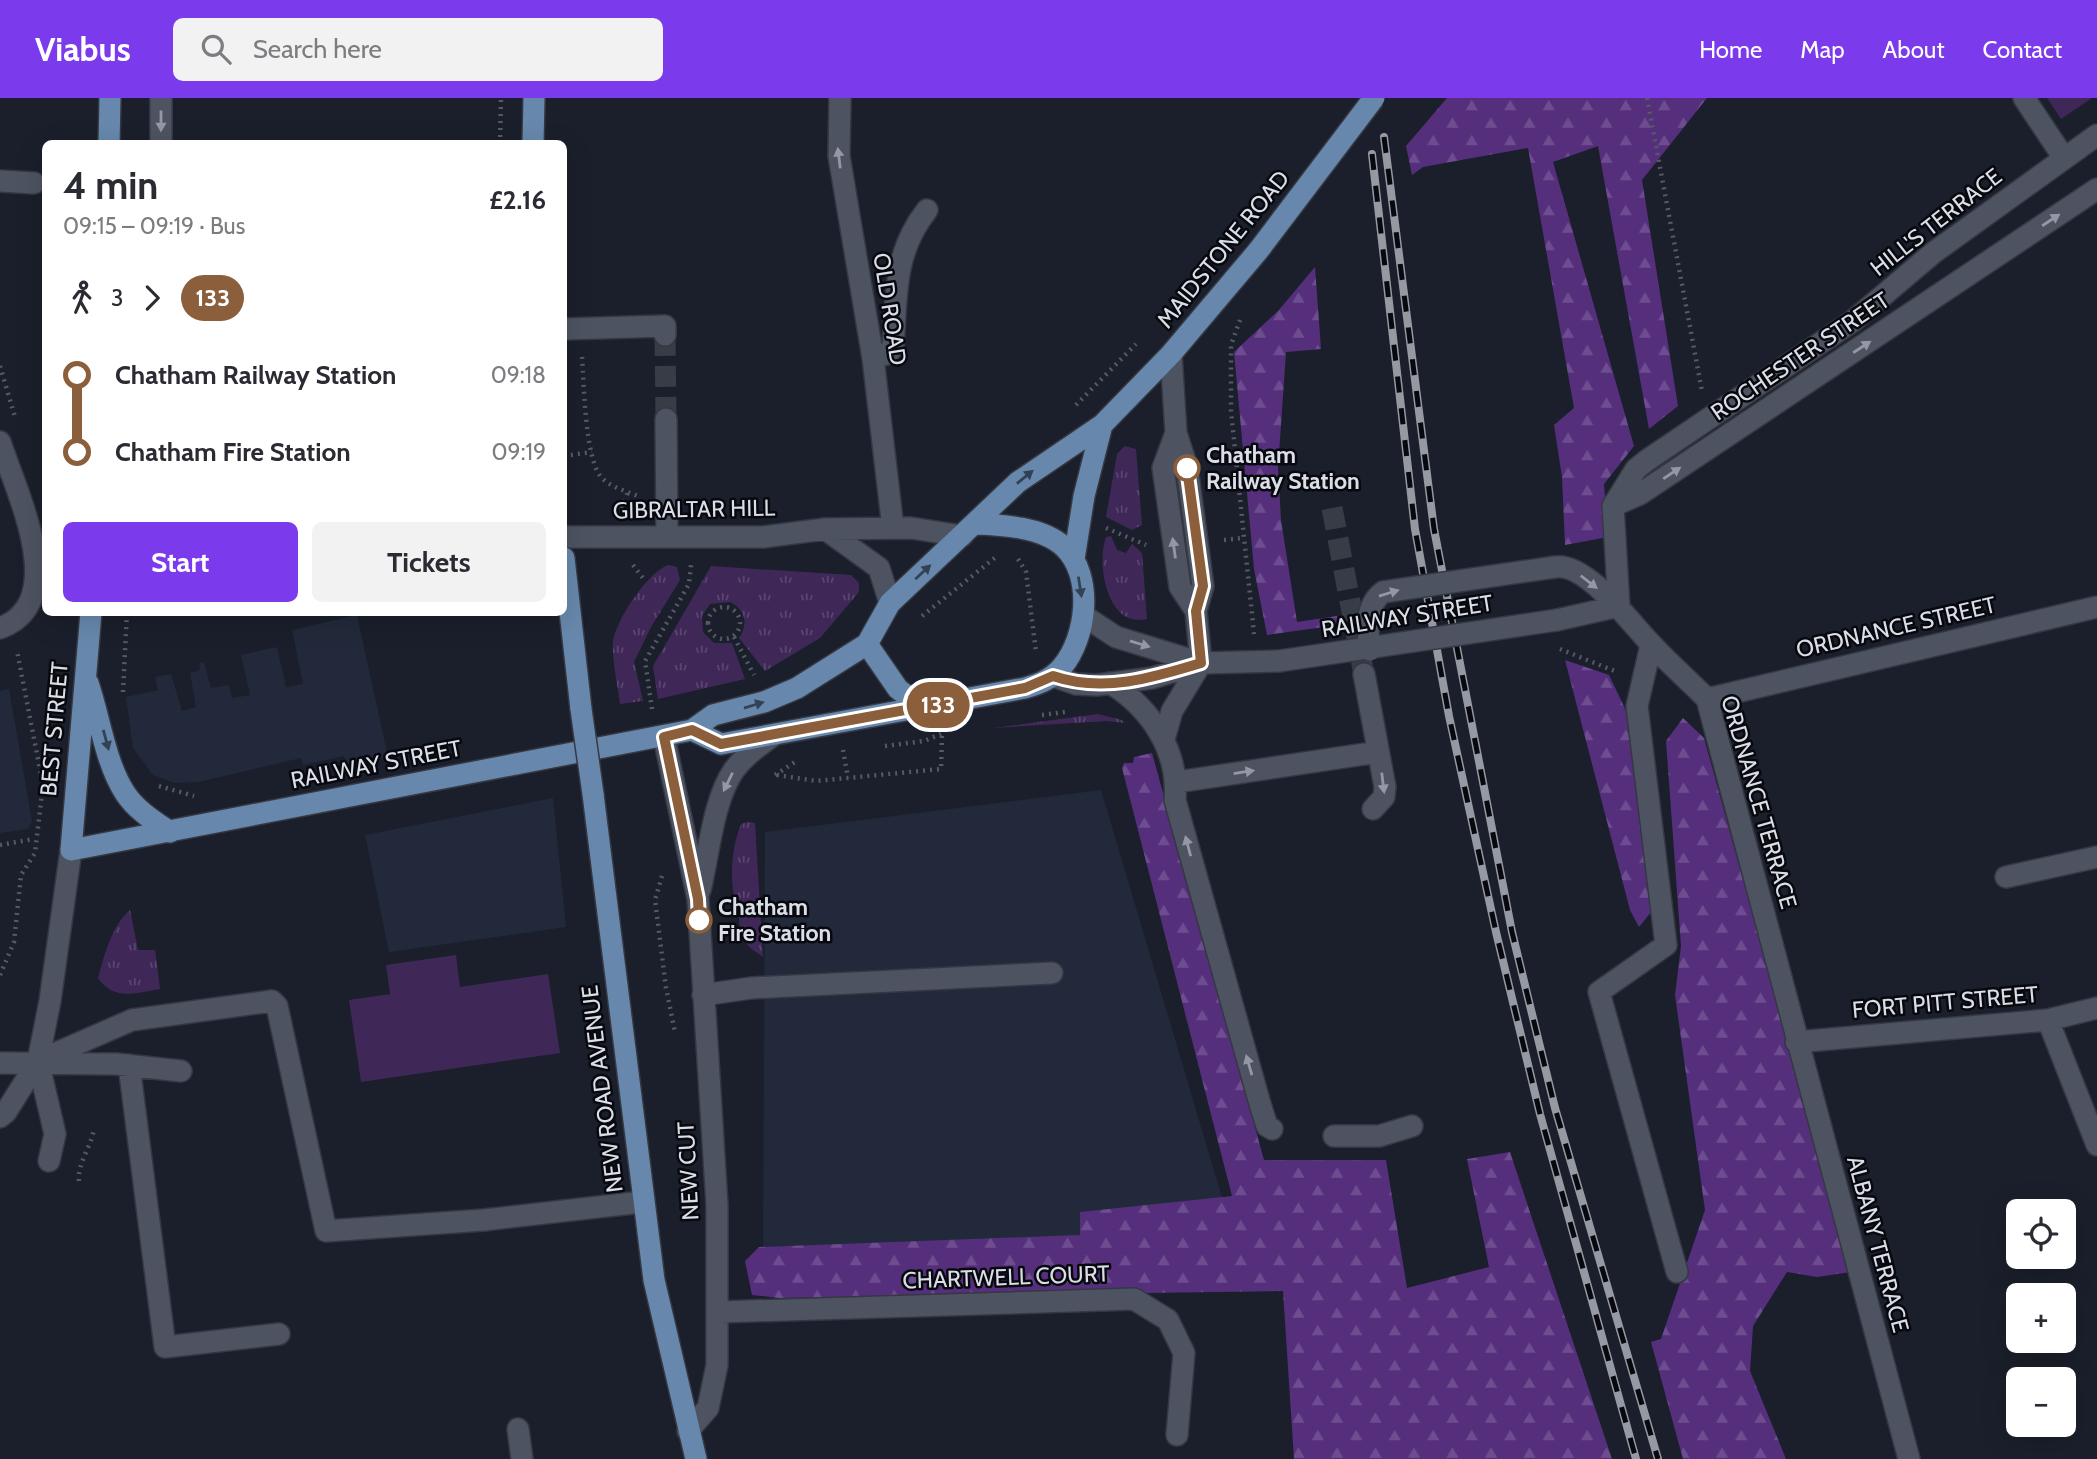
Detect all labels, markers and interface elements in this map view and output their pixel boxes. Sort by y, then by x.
search box [173,18,663,81]
text: Viabus [35,29,131,69]
icon: search [197,30,235,68]
text: Search here [253,33,382,65]
text: Home [1699,35,1762,64]
text: Map [1800,35,1845,64]
text: About [1883,35,1945,64]
text: Contact [1983,35,2062,64]
one-way arrow [155,110,167,132]
one-way arrow [834,147,845,169]
text: 4 min [63,162,158,209]
street label: HILL'S TERRACE [1865,162,2007,282]
street label: MAIDSTONE ROAD [1151,165,1295,333]
text: £2.16 [489,184,546,216]
text: 09:15 – 09:19 · Bus [63,212,245,240]
one-way arrow [2042,213,2060,227]
street label: OLD ROAD [867,251,913,367]
icon: walk [63,279,101,317]
icon: forward [133,279,171,317]
text: 133 [195,283,230,312]
text: 3 [111,284,123,312]
street label: ROCHESTER STREET [1705,286,1895,426]
one-way arrow [1853,340,1871,354]
text: Chatham Railway Station [115,359,396,391]
text: 09:18 [491,361,546,389]
text: Chatham Fire Station [115,436,351,468]
text: 09:19 [492,438,546,466]
place label: Chatham Railway Station [1206,441,1360,495]
marker: Chatham Railway Station [1174,455,1200,481]
one-way arrow [1663,466,1682,479]
one-way arrow [1016,469,1034,484]
street label: GIBRALTAR HILL [613,494,776,524]
button: Start [63,522,298,602]
button: Tickets [312,522,546,602]
one-way arrow [1168,537,1179,559]
one-way arrow [914,564,932,580]
one-way arrow [1579,575,1597,590]
one-way arrow [1075,576,1086,598]
one-way arrow [1378,587,1399,597]
street label: RAILWAY STREET [1319,589,1495,643]
street label: ORDNANCE STREET [1793,590,1999,664]
one-way arrow [1130,640,1151,650]
street label: BEST STREET [34,661,74,797]
line badge: 133 [898,682,978,728]
text: 133 [921,690,955,719]
street label: ORDNANCE TERRACE [1715,692,1803,912]
one-way arrow [744,699,765,709]
one-way arrow [101,729,112,751]
street label: RAILWAY STREET [288,734,464,794]
one-way arrow [1233,766,1255,777]
one-way arrow [722,772,734,792]
one-way arrow [1378,772,1389,794]
one-way arrow [1182,835,1193,857]
place label: Chatham Fire Station [718,893,831,947]
marker: Chatham Fire Station [686,907,712,933]
street label: FORT PITT STREET [1851,980,2039,1024]
street label: NEW ROAD AVENUE [575,984,629,1194]
one-way arrow [1244,1054,1254,1075]
street label: NEW CUT [671,1121,705,1221]
street label: ALBANY TERRACE [1841,1153,1915,1335]
map controls [2006,1199,2076,1437]
button: locate [2006,1199,2076,1269]
street label: CHARTWELL COURT [902,1259,1110,1295]
button: + [2006,1283,2076,1353]
button: − [2006,1367,2076,1437]

